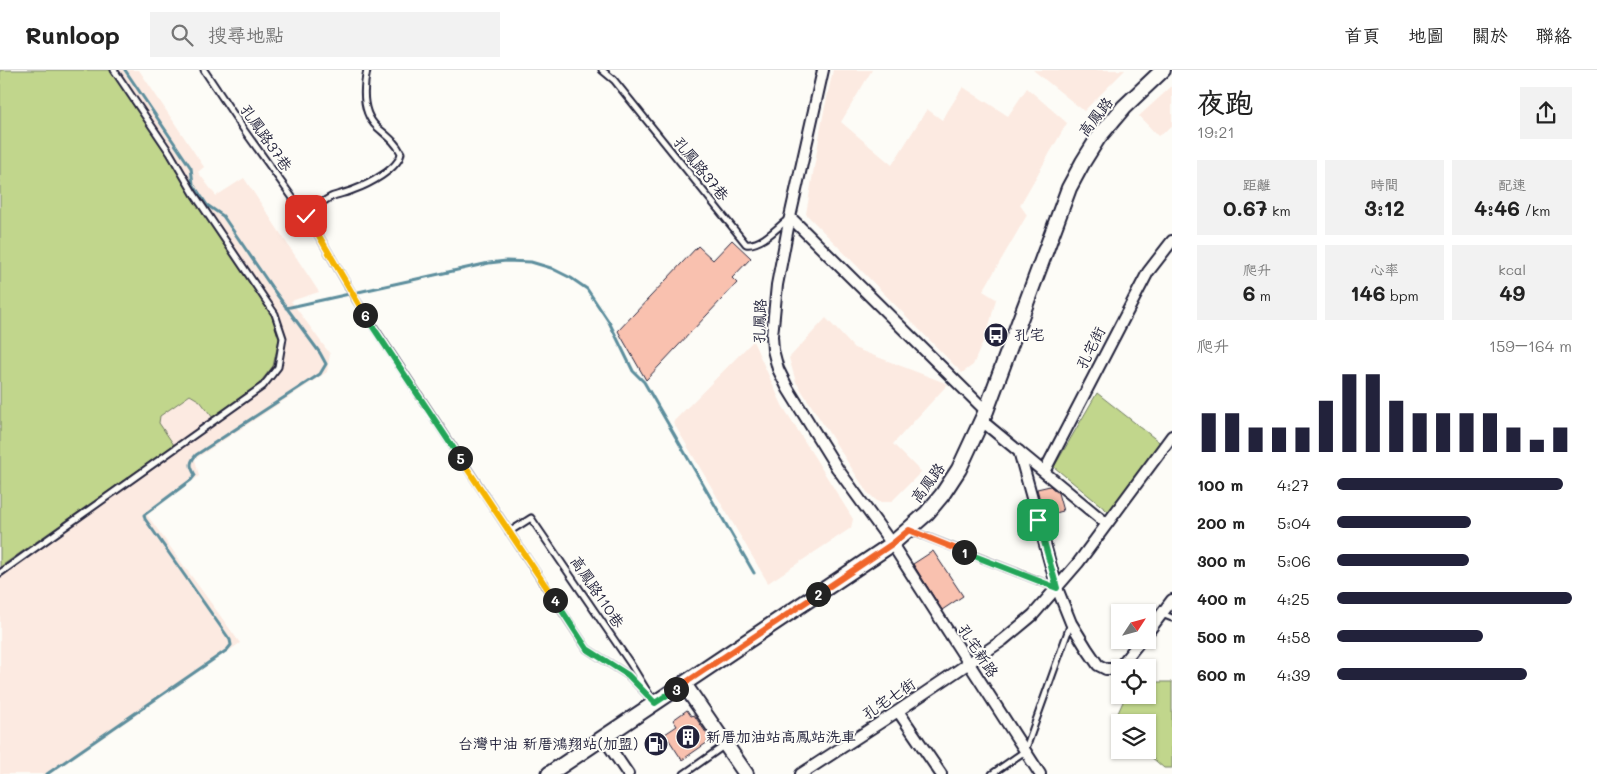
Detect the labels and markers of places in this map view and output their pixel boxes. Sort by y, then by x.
pin [285,195,327,237]
pin: 6 [352,302,378,328]
bus stop icon: 孔宅 [983,322,1009,348]
place label: 孔宅 [1014,324,1044,344]
pin: 5 [448,446,472,470]
pin [1017,499,1059,541]
pin: 1 [952,540,976,564]
pin: 2 [806,582,830,606]
pin: 4 [542,588,568,612]
pin: 3 [664,676,688,702]
building icon: 新厝加油站高鳳站洗車 [675,724,701,750]
place label: 新厝加油站高鳳站洗車 [706,726,856,746]
fuel station icon: 台灣中油 新厝鴻翔站(加盟) [643,731,669,757]
place label: 台灣中油 新厝鴻翔站(加盟) [458,733,638,753]

